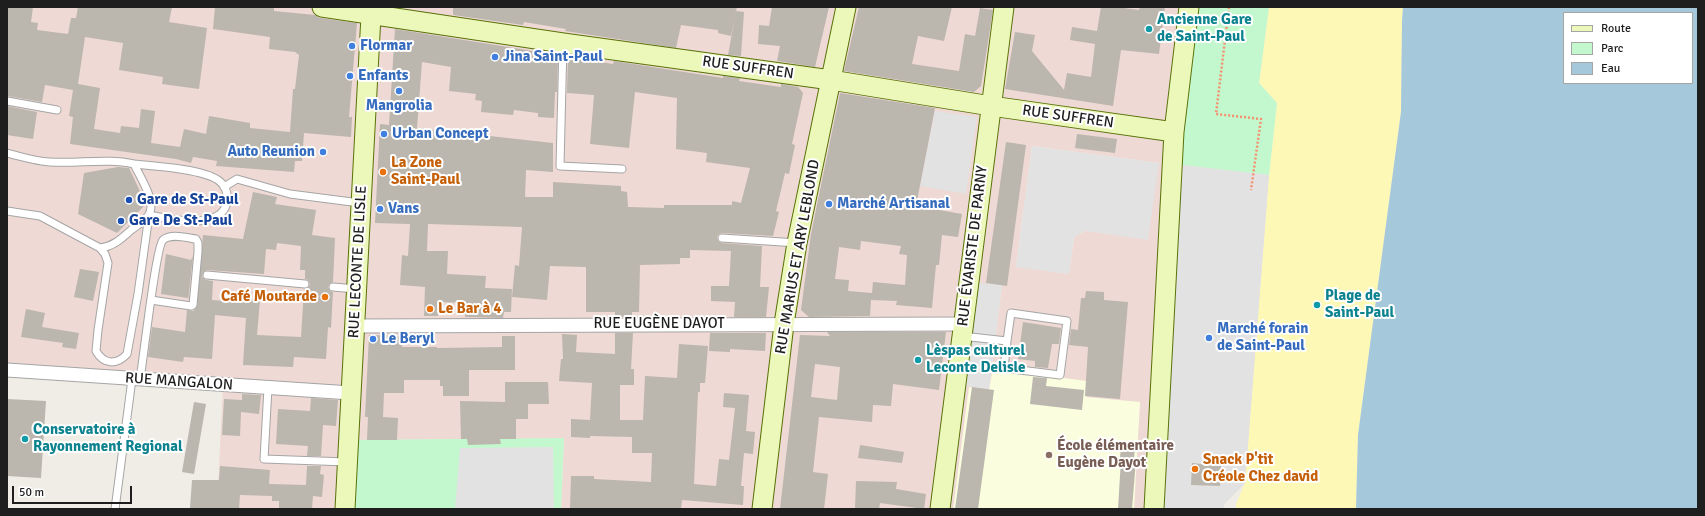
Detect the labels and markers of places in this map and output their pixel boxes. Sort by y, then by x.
place label: Ancienne Gare de Saint-Paul [1157,11,1252,46]
marker: Ancienne Gare de Saint-Paul [1144,24,1154,34]
place label: Flormar [360,37,412,55]
marker: Flormar [347,41,357,51]
place label: Jina Saint-Paul [503,48,603,66]
marker: Jina Saint-Paul [490,52,500,62]
place label: Enfants [358,67,408,85]
marker: Enfants [345,71,355,81]
marker: Mangrolia [394,86,404,96]
place label: Mangrolia [366,97,432,115]
place label: Urban Concept [392,125,489,143]
marker: Urban Concept [379,129,389,139]
place label: Auto Reunion [227,143,315,161]
marker: Auto Reunion [318,147,328,157]
place label: La Zone Saint-Paul [391,154,460,189]
marker: La Zone Saint-Paul [378,167,388,177]
place label: Gare de St-Paul [137,191,239,209]
marker: Gare de St-Paul [124,195,134,205]
place label: Marché Artisanal [837,195,950,213]
marker: Marché Artisanal [824,199,834,209]
place label: Vans [388,200,419,218]
marker: Vans [375,204,385,214]
place label: Gare De St-Paul [129,212,233,230]
marker: Gare De St-Paul [116,216,126,226]
place label: Plage de Saint-Paul [1325,287,1394,322]
place label: Café Moutarde [221,288,317,306]
marker: Café Moutarde [320,292,330,302]
place label: Le Bar à 4 [438,300,502,318]
marker: Plage de Saint-Paul [1312,300,1322,310]
marker: Le Bar à 4 [425,304,435,314]
place label: Marché forain de Saint-Paul [1217,320,1308,355]
place label: Le Beryl [381,330,435,348]
marker: Marché forain de Saint-Paul [1204,333,1214,343]
marker: Le Beryl [368,334,378,344]
place label: Lèspas culturel Leconte Delisle [926,342,1026,377]
marker: Lèspas culturel Leconte Delisle [913,355,923,365]
place label: Conservatoire à Rayonnement Regional [33,421,183,456]
marker: Conservatoire à Rayonnement Regional [20,434,30,444]
place label: École élémentaire Eugène Dayot [1057,437,1174,472]
marker: École élémentaire Eugène Dayot [1044,450,1054,460]
place label: Snack P'tit Créole Chez david [1203,451,1318,486]
marker: Snack P'tit Créole Chez david [1190,464,1200,474]

